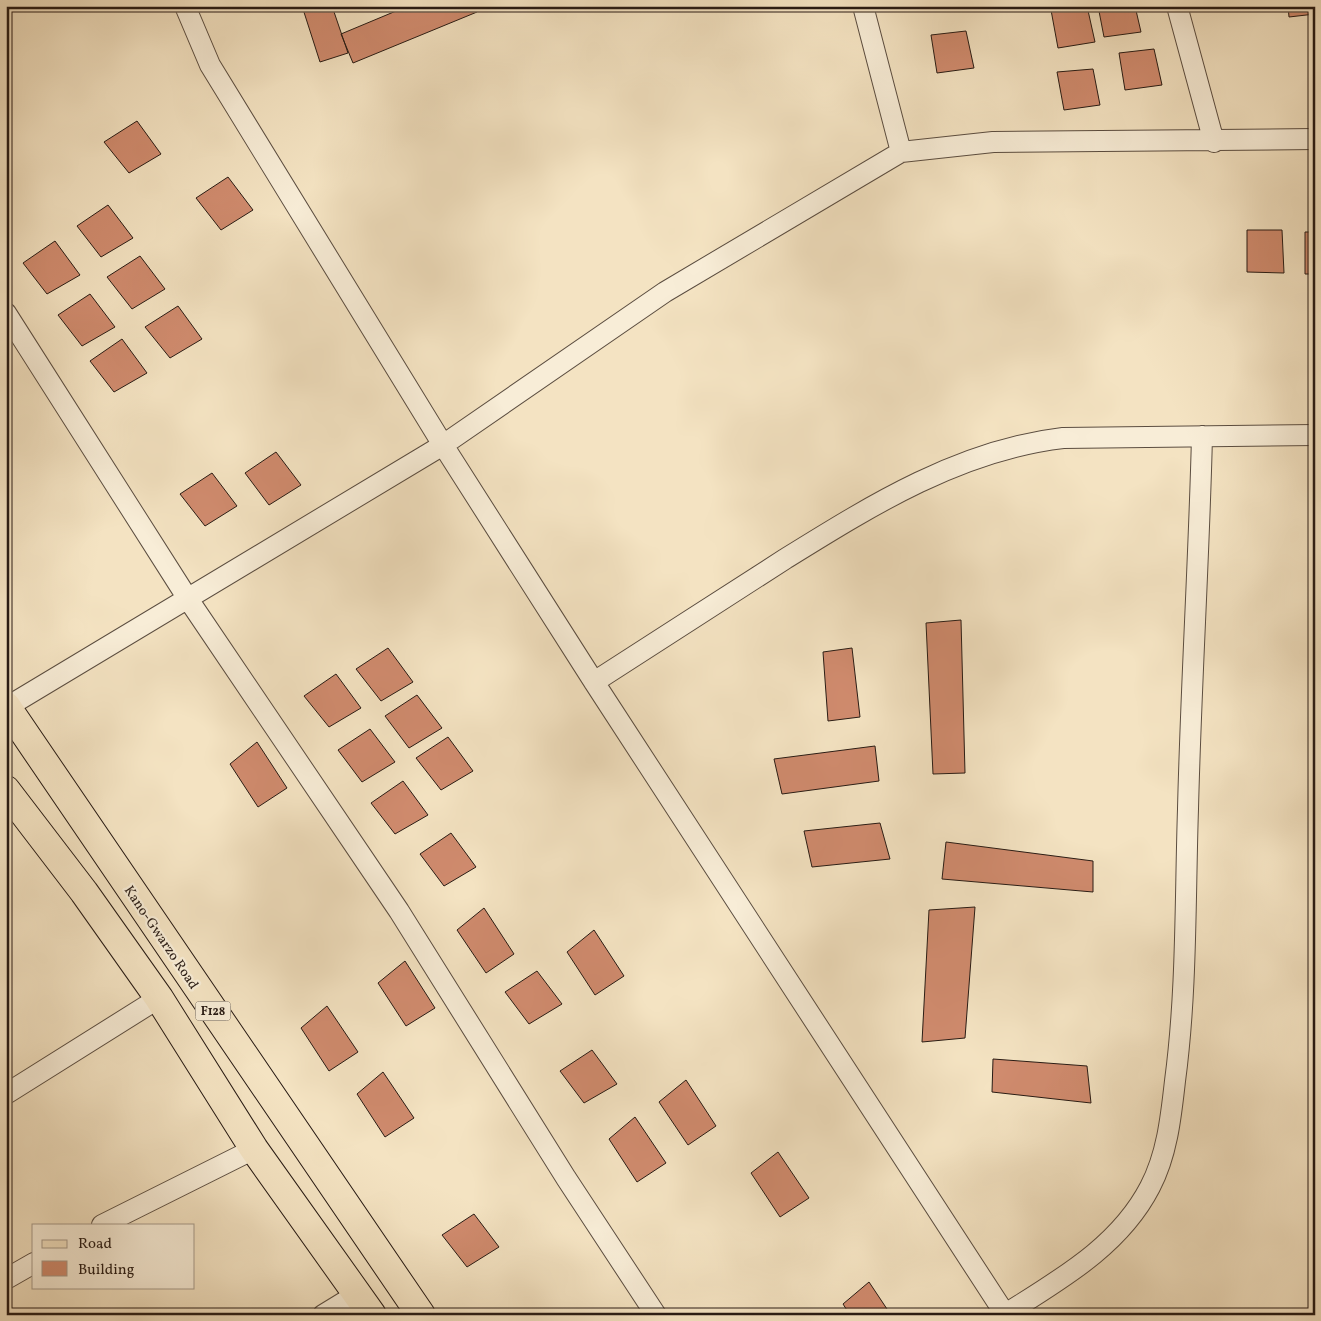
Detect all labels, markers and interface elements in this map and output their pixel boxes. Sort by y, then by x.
street label: Kano-Gwarzo Road [119,882,203,993]
road number: F128 [196,1001,230,1020]
legend [32,1224,195,1288]
text: Road [78,1234,112,1255]
text: Building [78,1260,135,1281]

